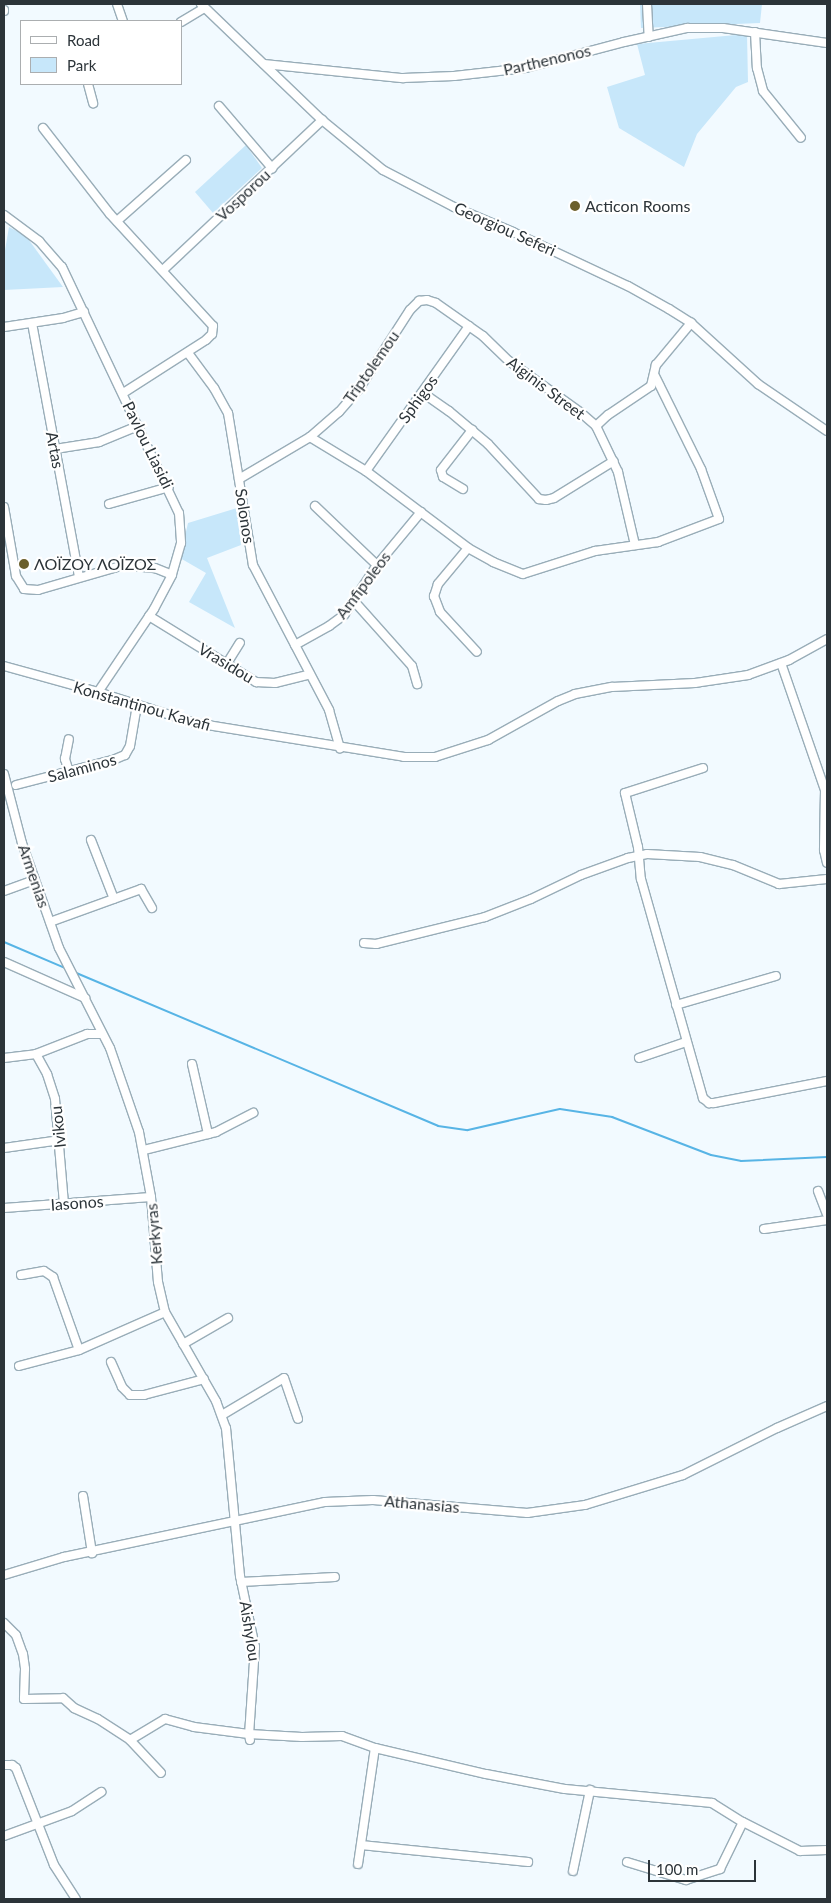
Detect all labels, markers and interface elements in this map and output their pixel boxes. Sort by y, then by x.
legend [20,20,182,85]
text: Road [67,31,100,49]
street label: Parthenonos [501,41,593,79]
text: Park [67,56,96,74]
street label: Vosporou [212,165,274,225]
place label: Acticon Rooms [585,196,690,216]
street label: Georgiou Seferi [451,198,559,260]
marker: Acticon Rooms [569,200,581,212]
street label: Triptolemou [339,327,403,407]
street label: Aiginis Street [503,352,589,424]
street label: Sphigos [394,371,442,427]
street label: Pavlou Liasidi [119,398,177,492]
street label: Artas [42,430,68,470]
street label: Solonos [231,487,259,545]
street label: Amfipoleos [331,548,395,622]
place label: ΛΟΪΖΟΥ ΛΟΪΖΟΣ [34,554,157,574]
marker: ΛΟΪΖΟΥ ΛΟΪΖΟΣ [18,558,30,570]
street label: Vrasidou [195,639,257,687]
street label: Konstantinou Kavafi [71,677,213,735]
street label: Salaminos [46,750,118,786]
street label: Armenias [14,842,54,910]
street label: Ivikou [46,1105,70,1149]
street label: Iasonos [50,1192,104,1214]
street label: Kerkyras [142,1203,166,1265]
street label: Athanasias [384,1491,460,1517]
street label: Aishylou [236,1600,264,1662]
scale bar [651,1850,758,1882]
text: 100 m [656,1860,698,1878]

